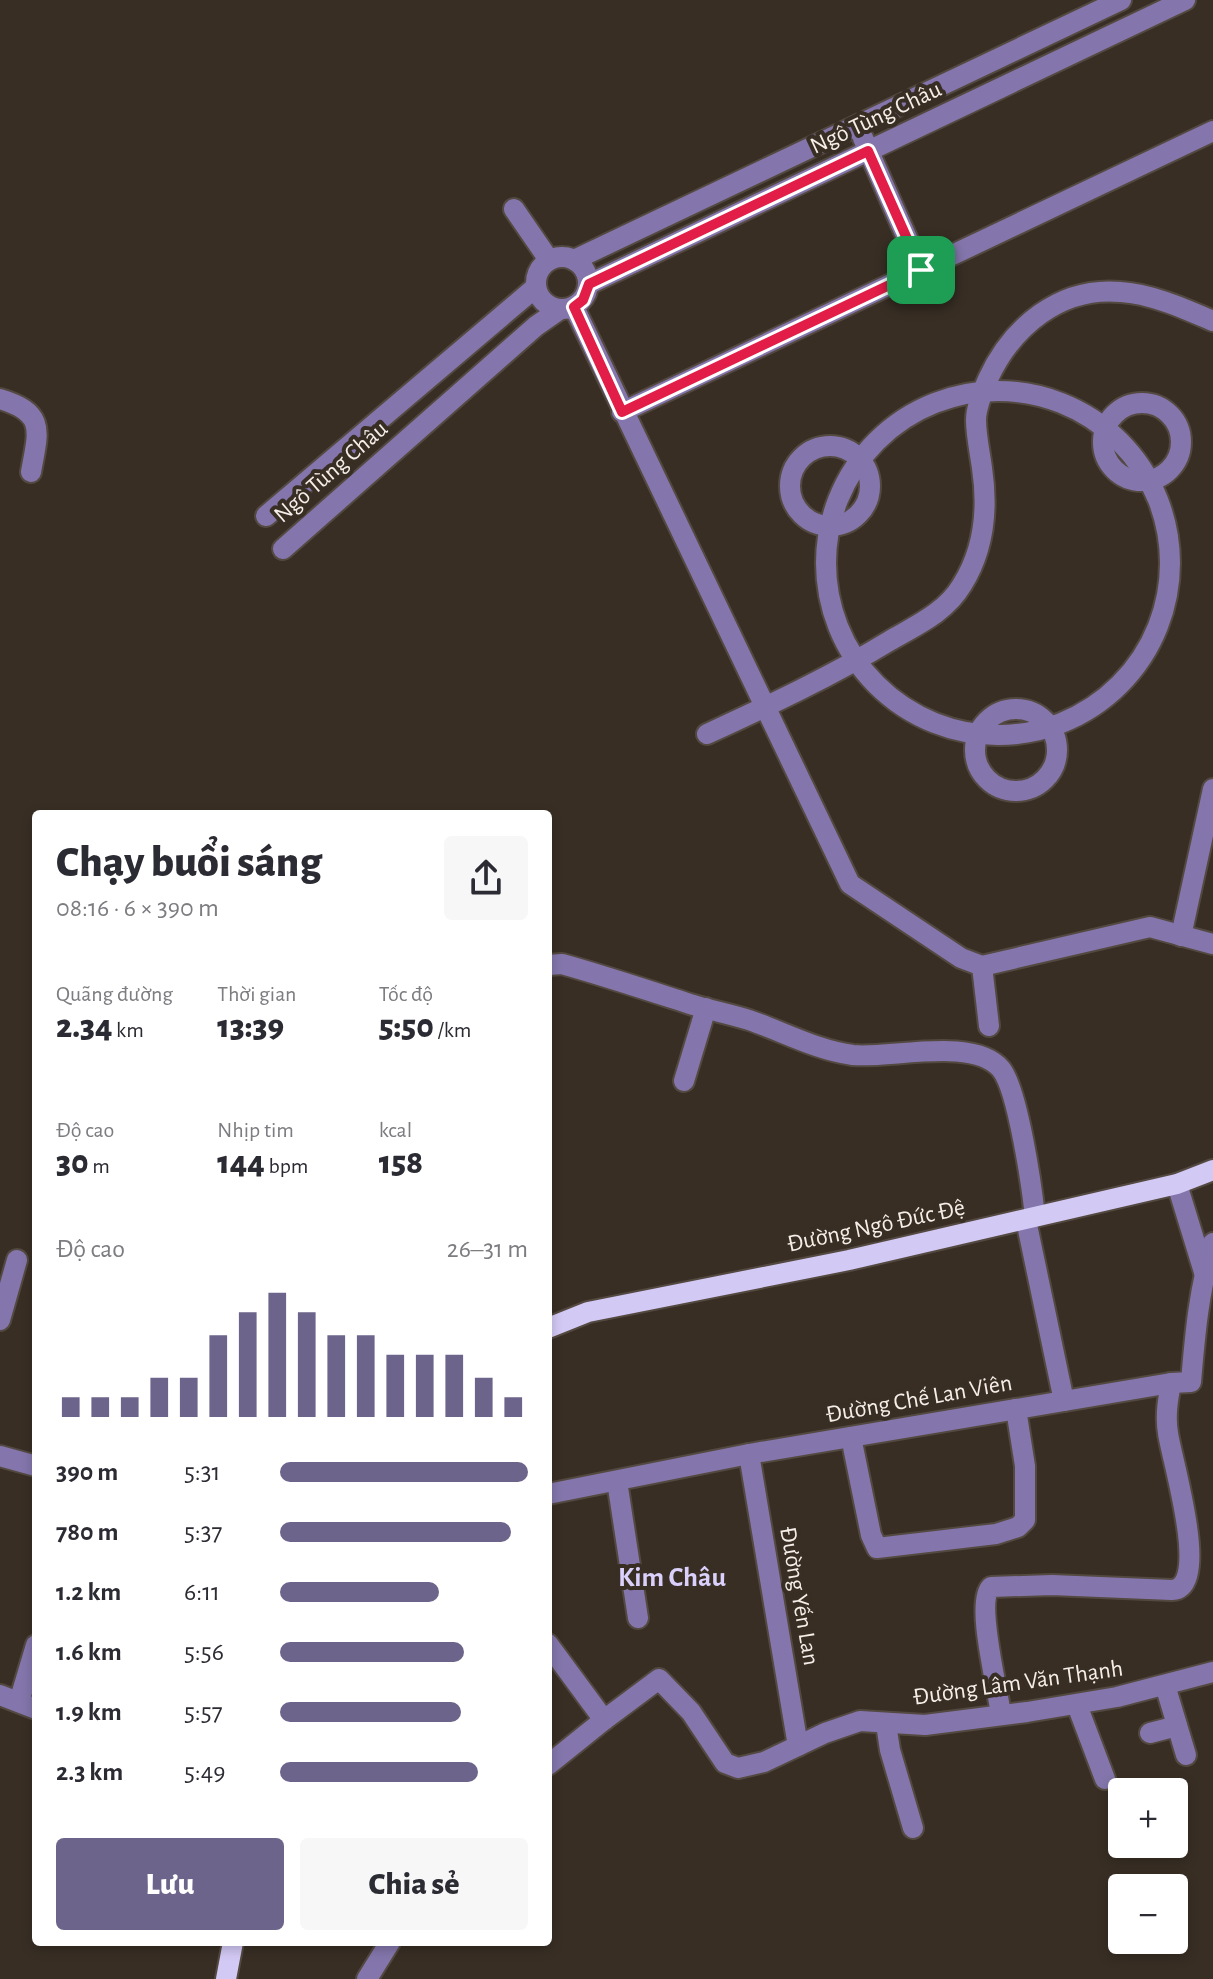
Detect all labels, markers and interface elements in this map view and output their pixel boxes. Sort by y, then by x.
street label: Ngô Tùng Châu [807,77,945,159]
pin [887,236,955,304]
icon: arrive [899,248,943,292]
street label: Ngô Tùng Châu [270,417,392,527]
button: share [444,836,528,920]
text: Chạy buổi sáng [56,841,322,885]
text: 08:16 · 6 × 390 m [56,895,219,921]
text: Quãng đường [56,983,173,1005]
text: Thời gian [217,983,296,1005]
text: Tốc độ [379,983,433,1005]
text: 2.34 [56,1010,112,1044]
text: 13:39 [217,1010,284,1044]
text: 5:50 [379,1010,434,1044]
text: km [112,1019,144,1041]
text: /km [434,1019,471,1041]
text: Độ cao [56,1119,114,1141]
text: Nhịp tim [217,1119,294,1141]
text: kcal [379,1119,412,1141]
text: 30 [56,1146,89,1180]
text: 144 [217,1146,265,1180]
text: 158 [379,1146,423,1180]
text: m [89,1155,110,1177]
text: bpm [265,1155,308,1177]
street label: Đường Ngô Đức Đệ [785,1195,967,1257]
text: Độ cao [56,1236,125,1262]
text: 26–31 m [447,1236,528,1262]
street label: Đường Chế Lan Viên [824,1371,1014,1427]
text: 390 m [56,1459,118,1485]
text: 5:31 [184,1459,220,1485]
text: 780 m [56,1519,119,1545]
text: 5:37 [184,1519,222,1545]
street label: Đường Yến Lan [775,1525,823,1667]
district label: Kim Châu [618,1564,726,1592]
text: 1.2 km [56,1579,121,1605]
text: 6:11 [184,1579,220,1605]
text: 1.6 km [56,1639,122,1665]
text: 5:56 [184,1639,224,1665]
street label: Đường Lâm Văn Thạnh [911,1656,1125,1710]
text: 1.9 km [56,1699,122,1725]
text: 5:57 [184,1699,223,1725]
text: 2.3 km [56,1759,123,1785]
text: 5:49 [184,1759,226,1785]
map controls [1108,1778,1188,1954]
button: + [1108,1778,1188,1858]
button: Lưu [56,1838,284,1930]
button: Chia sẻ [300,1838,528,1930]
button: − [1108,1874,1188,1954]

